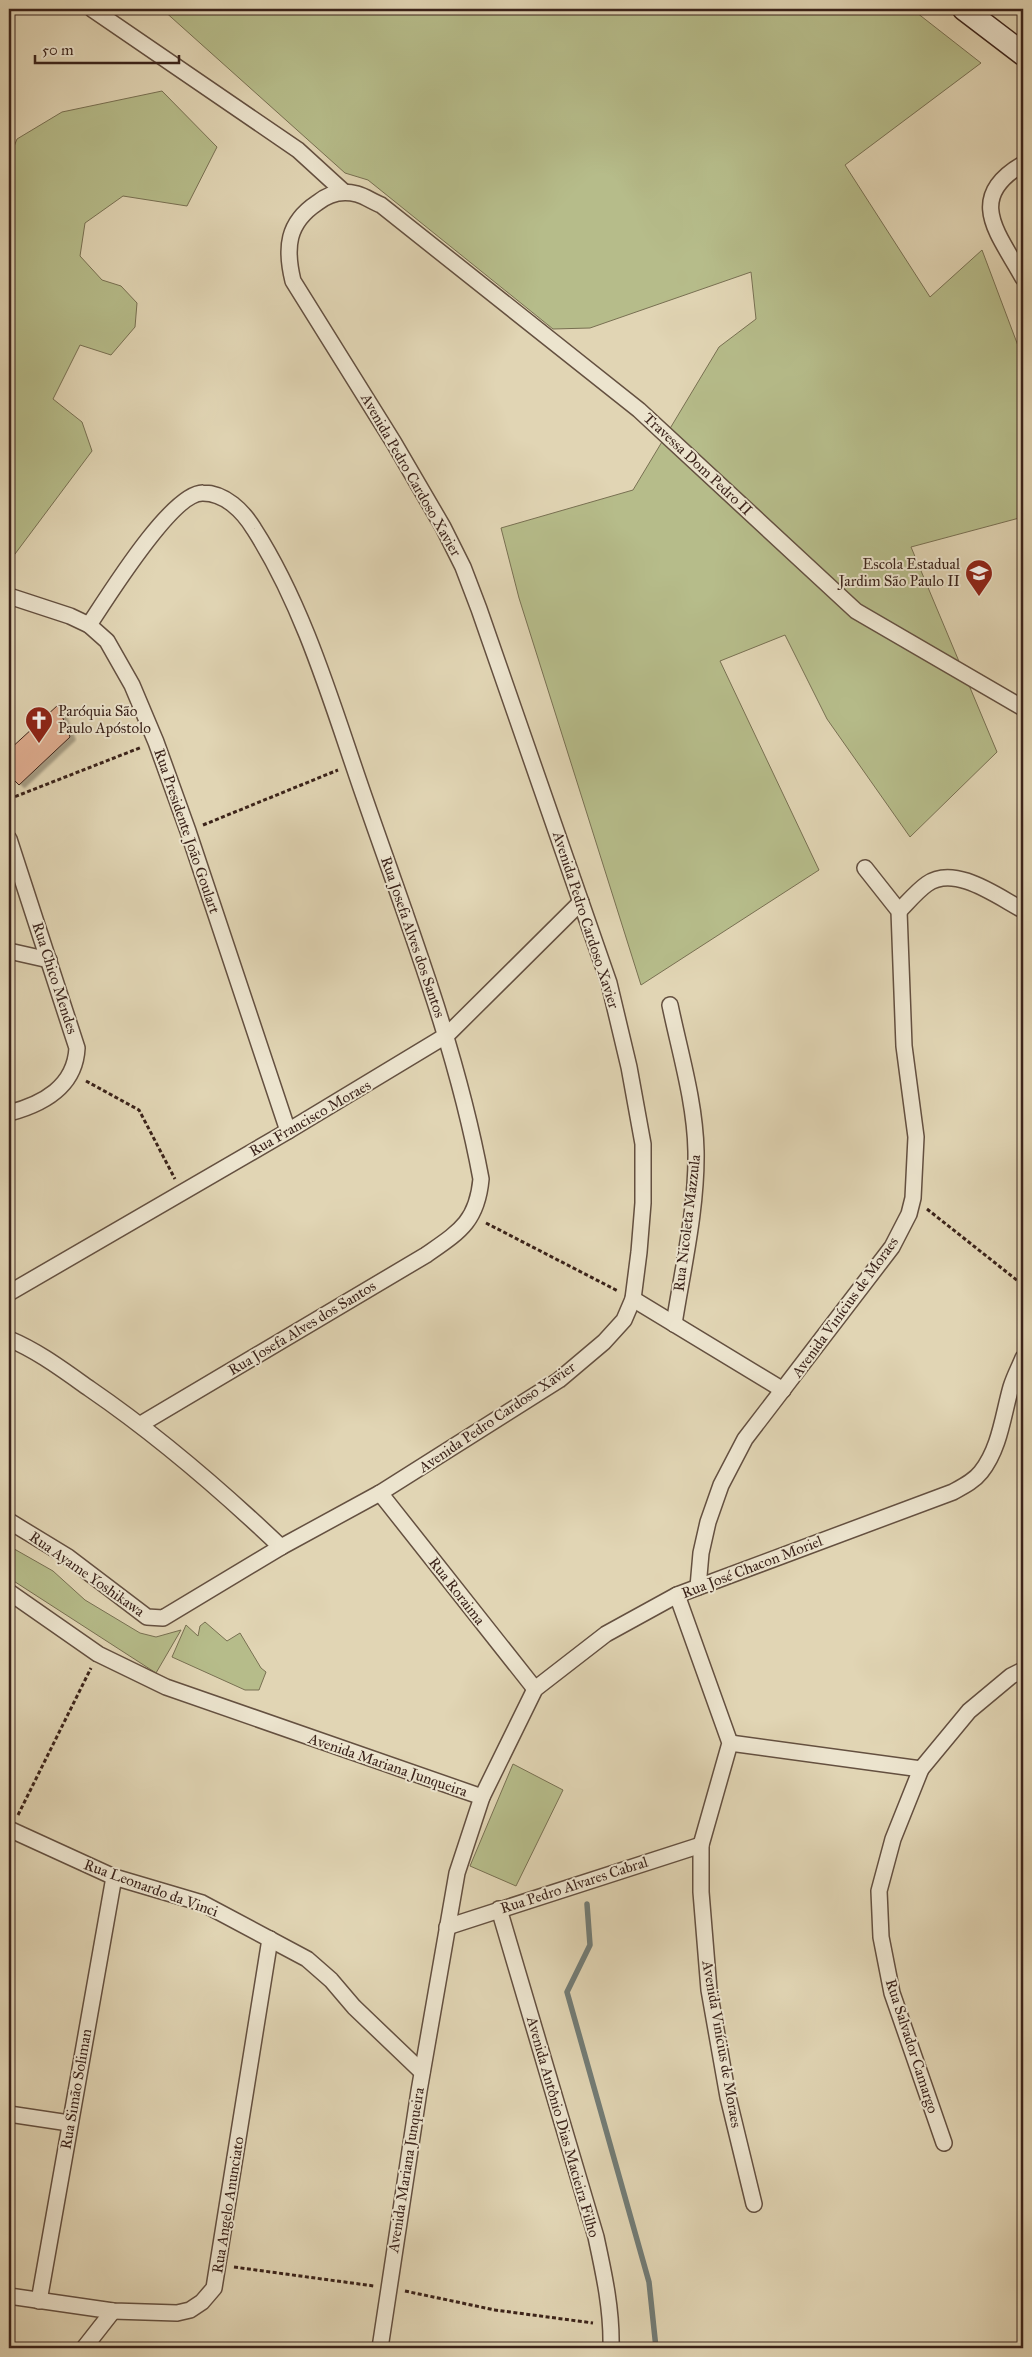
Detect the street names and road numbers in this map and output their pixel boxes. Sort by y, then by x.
street label: Avenida Pedro Cardoso Xavier [356,389,465,560]
street label: Travessa Dom Pedro II [640,409,756,519]
street label: Rua Presidente João Goulart [149,746,224,917]
street label: Avenida Pedro Cardoso Xavier [549,828,623,1011]
street label: Rua Josefa Alves dos Santos [376,854,449,1020]
street label: Rua Chico Mendes [28,920,82,1036]
street label: Rua Francisco Moraes [246,1076,374,1160]
street label: Rua Nicoleta Mazzula [670,1153,704,1292]
street label: Avenida Vinícius de Moraes [787,1233,902,1382]
street label: Rua Josefa Alves dos Santos [225,1277,380,1380]
street label: Avenida Pedro Cardoso Xavier [414,1358,579,1477]
street label: Rua Ayame Yoshikawa [26,1528,149,1621]
street label: Rua José Chacon Moriel [679,1531,826,1603]
street label: Rua Roraima [425,1554,489,1629]
street label: Avenida Mariana Junqueira [305,1729,470,1802]
street label: Rua Pedro Alvares Cabral [498,1852,651,1917]
street label: Rua Leonardo da Vinci [81,1855,221,1921]
street label: Avenida Vinícius de Moraes [698,1958,746,2129]
street label: Rua Salvador Camargo [882,1977,942,2116]
street label: Avenida Antônio Dias Macieira Filho [523,2014,603,2240]
street label: Rua Simão Soliman [57,2027,95,2151]
street label: Avenida Mariana Junqueira [384,2086,429,2255]
street label: Rua Angelo Anunciato [208,2135,248,2275]

